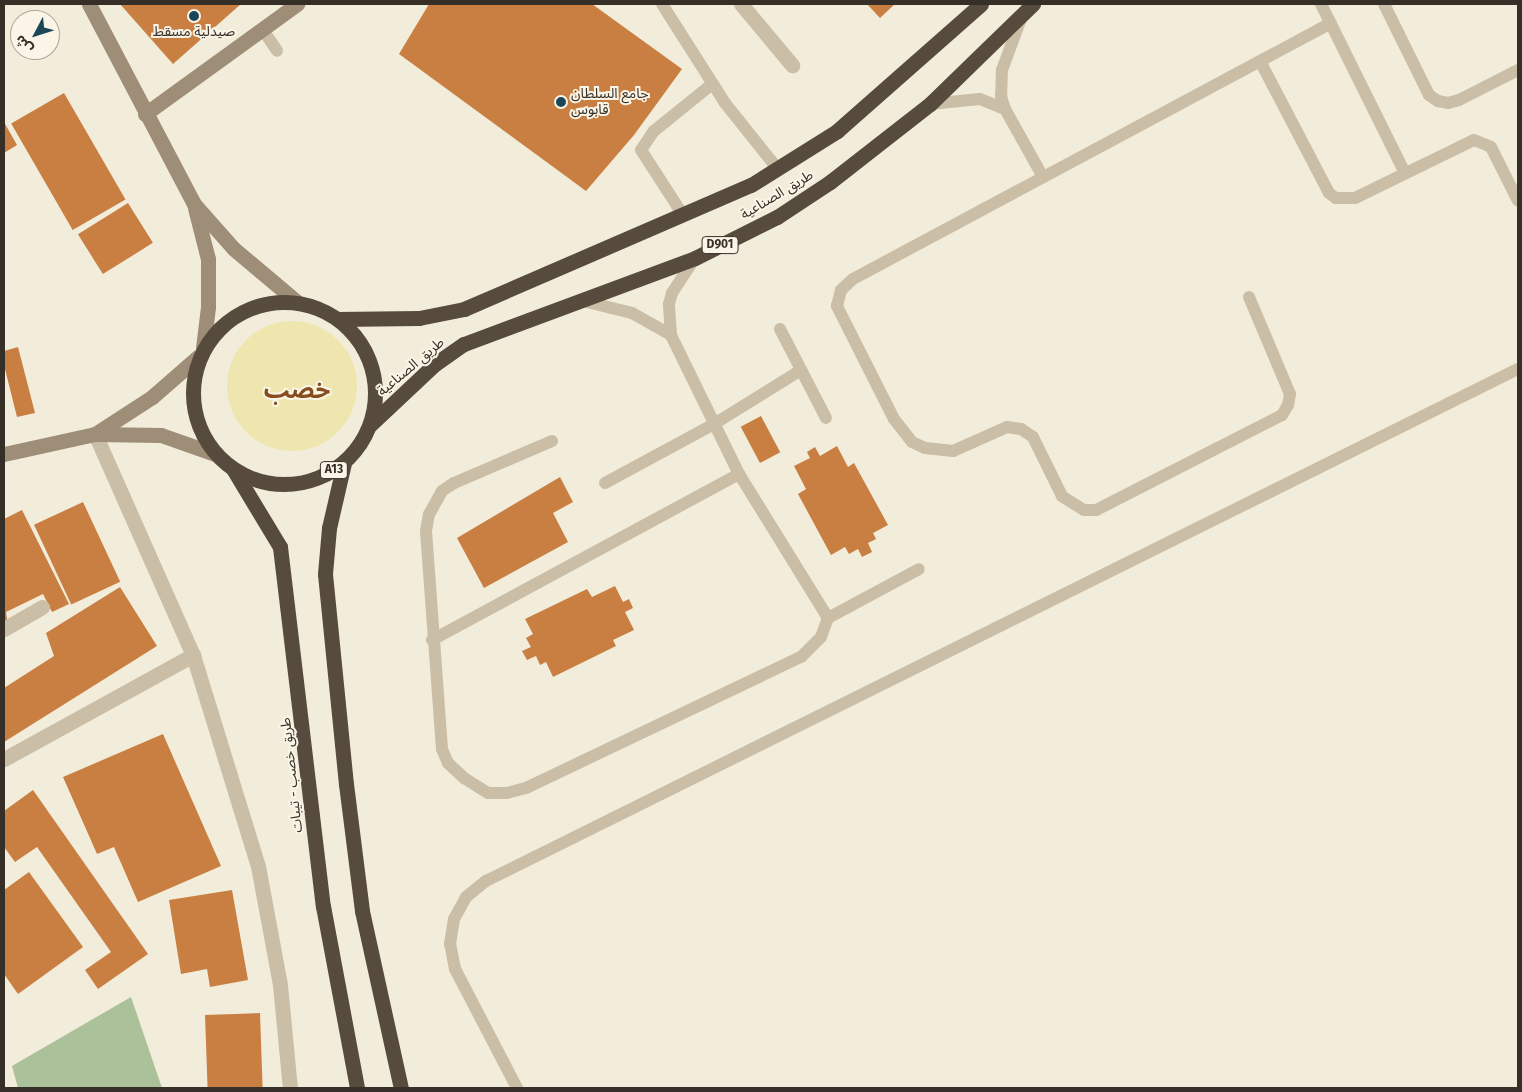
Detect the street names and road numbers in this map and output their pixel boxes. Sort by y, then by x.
street label: طريق الصناعية [738,167,816,223]
road number: D901 [701,236,739,254]
street label: طريق الصناعية [374,334,448,400]
road number: A13 [319,460,349,480]
street label: طريق خصب - تيبات [278,716,306,834]

